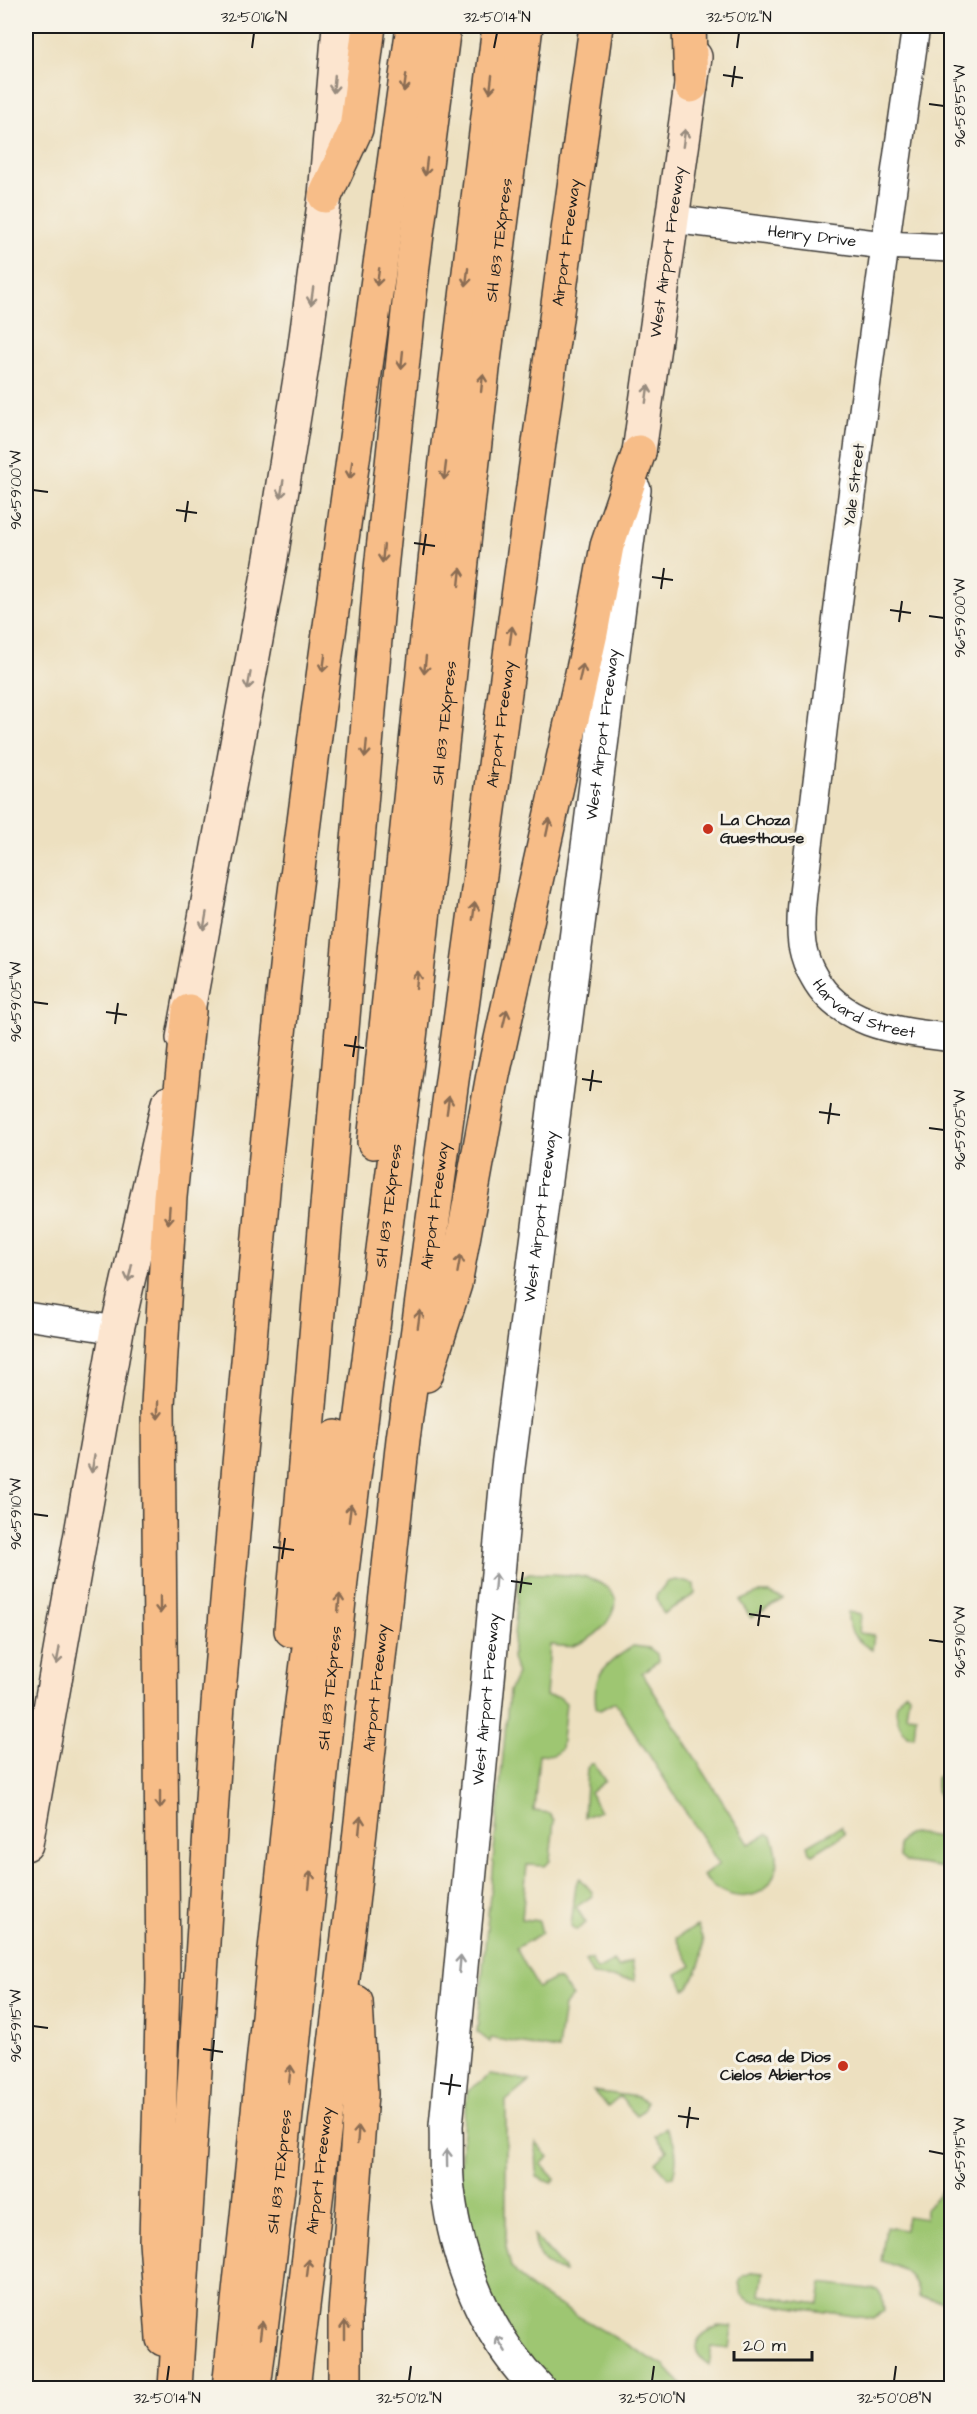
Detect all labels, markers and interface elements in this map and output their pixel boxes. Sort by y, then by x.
text: 32°50'16"N [221,7,287,28]
text: 32°50'14"N [463,7,531,28]
text: 32°50'12"N [706,7,772,28]
text: 96°58'55"W [950,65,971,147]
one-way arrow [329,73,340,93]
one-way arrow [399,73,410,93]
one-way arrow [486,73,497,93]
one-way arrow [678,129,689,149]
one-way arrow [420,156,431,176]
street label: West Airport Freeway [644,165,691,339]
street label: SH 183 TEXpress [480,177,518,303]
street label: Airport Freeway [547,177,587,307]
street label: Henry Drive [766,220,858,253]
one-way arrow [372,266,383,286]
one-way arrow [461,267,472,286]
one-way arrow [306,285,317,305]
one-way arrow [396,350,407,370]
one-way arrow [476,374,487,393]
one-way arrow [642,384,653,404]
street label: Yale Street [838,442,870,528]
text: 96°59'00"W [6,450,27,530]
one-way arrow [345,459,356,479]
one-way arrow [439,460,450,480]
one-way arrow [276,478,287,498]
one-way arrow [377,544,388,564]
one-way arrow [455,567,466,587]
text: 96°59'00"W [950,578,971,658]
one-way arrow [506,625,517,645]
street label: West Airport Freeway [581,647,625,822]
one-way arrow [319,652,330,672]
one-way arrow [419,654,430,674]
street label: Airport Freeway [481,659,521,789]
street label: SH 183 TEXpress [427,660,462,786]
one-way arrow [576,664,588,683]
one-way arrow [243,670,254,690]
one-way arrow [360,738,371,758]
place label: La Choza Guesthouse [720,809,804,849]
one-way arrow [542,818,554,837]
marker: La Choza Guesthouse [701,822,715,836]
one-way arrow [469,902,480,922]
one-way arrow [199,910,210,930]
text: 96°59'05"W [6,962,27,1042]
one-way arrow [412,970,423,990]
street label: Harvard Street [807,975,917,1044]
one-way arrow [500,1008,512,1027]
text: 96°59'05"W [950,1090,971,1170]
one-way arrow [443,1095,454,1115]
street label: West Airport Freeway [518,1129,563,1304]
street label: Airport Freeway [415,1140,455,1271]
street label: SH 183 TEXpress [370,1142,407,1269]
one-way arrow [163,1205,174,1225]
one-way arrow [454,1254,465,1274]
one-way arrow [124,1263,136,1282]
one-way arrow [414,1309,425,1329]
one-way arrow [152,1400,164,1420]
one-way arrow [87,1454,98,1474]
text: 96°59'10"W [6,1478,27,1550]
one-way arrow [344,1504,355,1523]
one-way arrow [490,1572,501,1592]
one-way arrow [334,1593,345,1613]
one-way arrow [154,1595,166,1615]
text: 96°59'10"W [950,1606,971,1678]
street label: West Airport Freeway [467,1612,506,1786]
street label: Airport Freeway [358,1623,395,1753]
street label: SH 183 TEXpress [313,1625,347,1751]
one-way arrow [53,1646,64,1666]
one-way arrow [154,1790,166,1810]
one-way arrow [355,1816,366,1836]
one-way arrow [305,1871,316,1891]
one-way arrow [455,1955,466,1974]
text: 96°59'15"W [6,1989,27,2063]
place label: Casa de Dios Cielos Abiertos [720,2046,831,2086]
marker: Casa de Dios Cielos Abiertos [836,2059,850,2073]
one-way arrow [285,2065,296,2085]
street label: Airport Freeway [301,2105,339,2236]
street label: SH 183 TEXpress [262,2108,297,2235]
text: 96°59'15"W [950,2117,971,2191]
one-way arrow [352,2126,363,2146]
one-way arrow [441,2149,453,2169]
one-way arrow [303,2259,314,2278]
one-way arrow [256,2321,267,2341]
one-way arrow [339,2321,351,2341]
scale bar [734,2324,812,2362]
text: 20 m [743,2333,786,2358]
one-way arrow [494,2336,506,2353]
text: 32°50'14"N [133,2388,201,2409]
text: 32°50'12"N [376,2388,442,2409]
text: 32°50'10"N [619,2388,685,2409]
text: 32°50'08"N [857,2388,931,2409]

